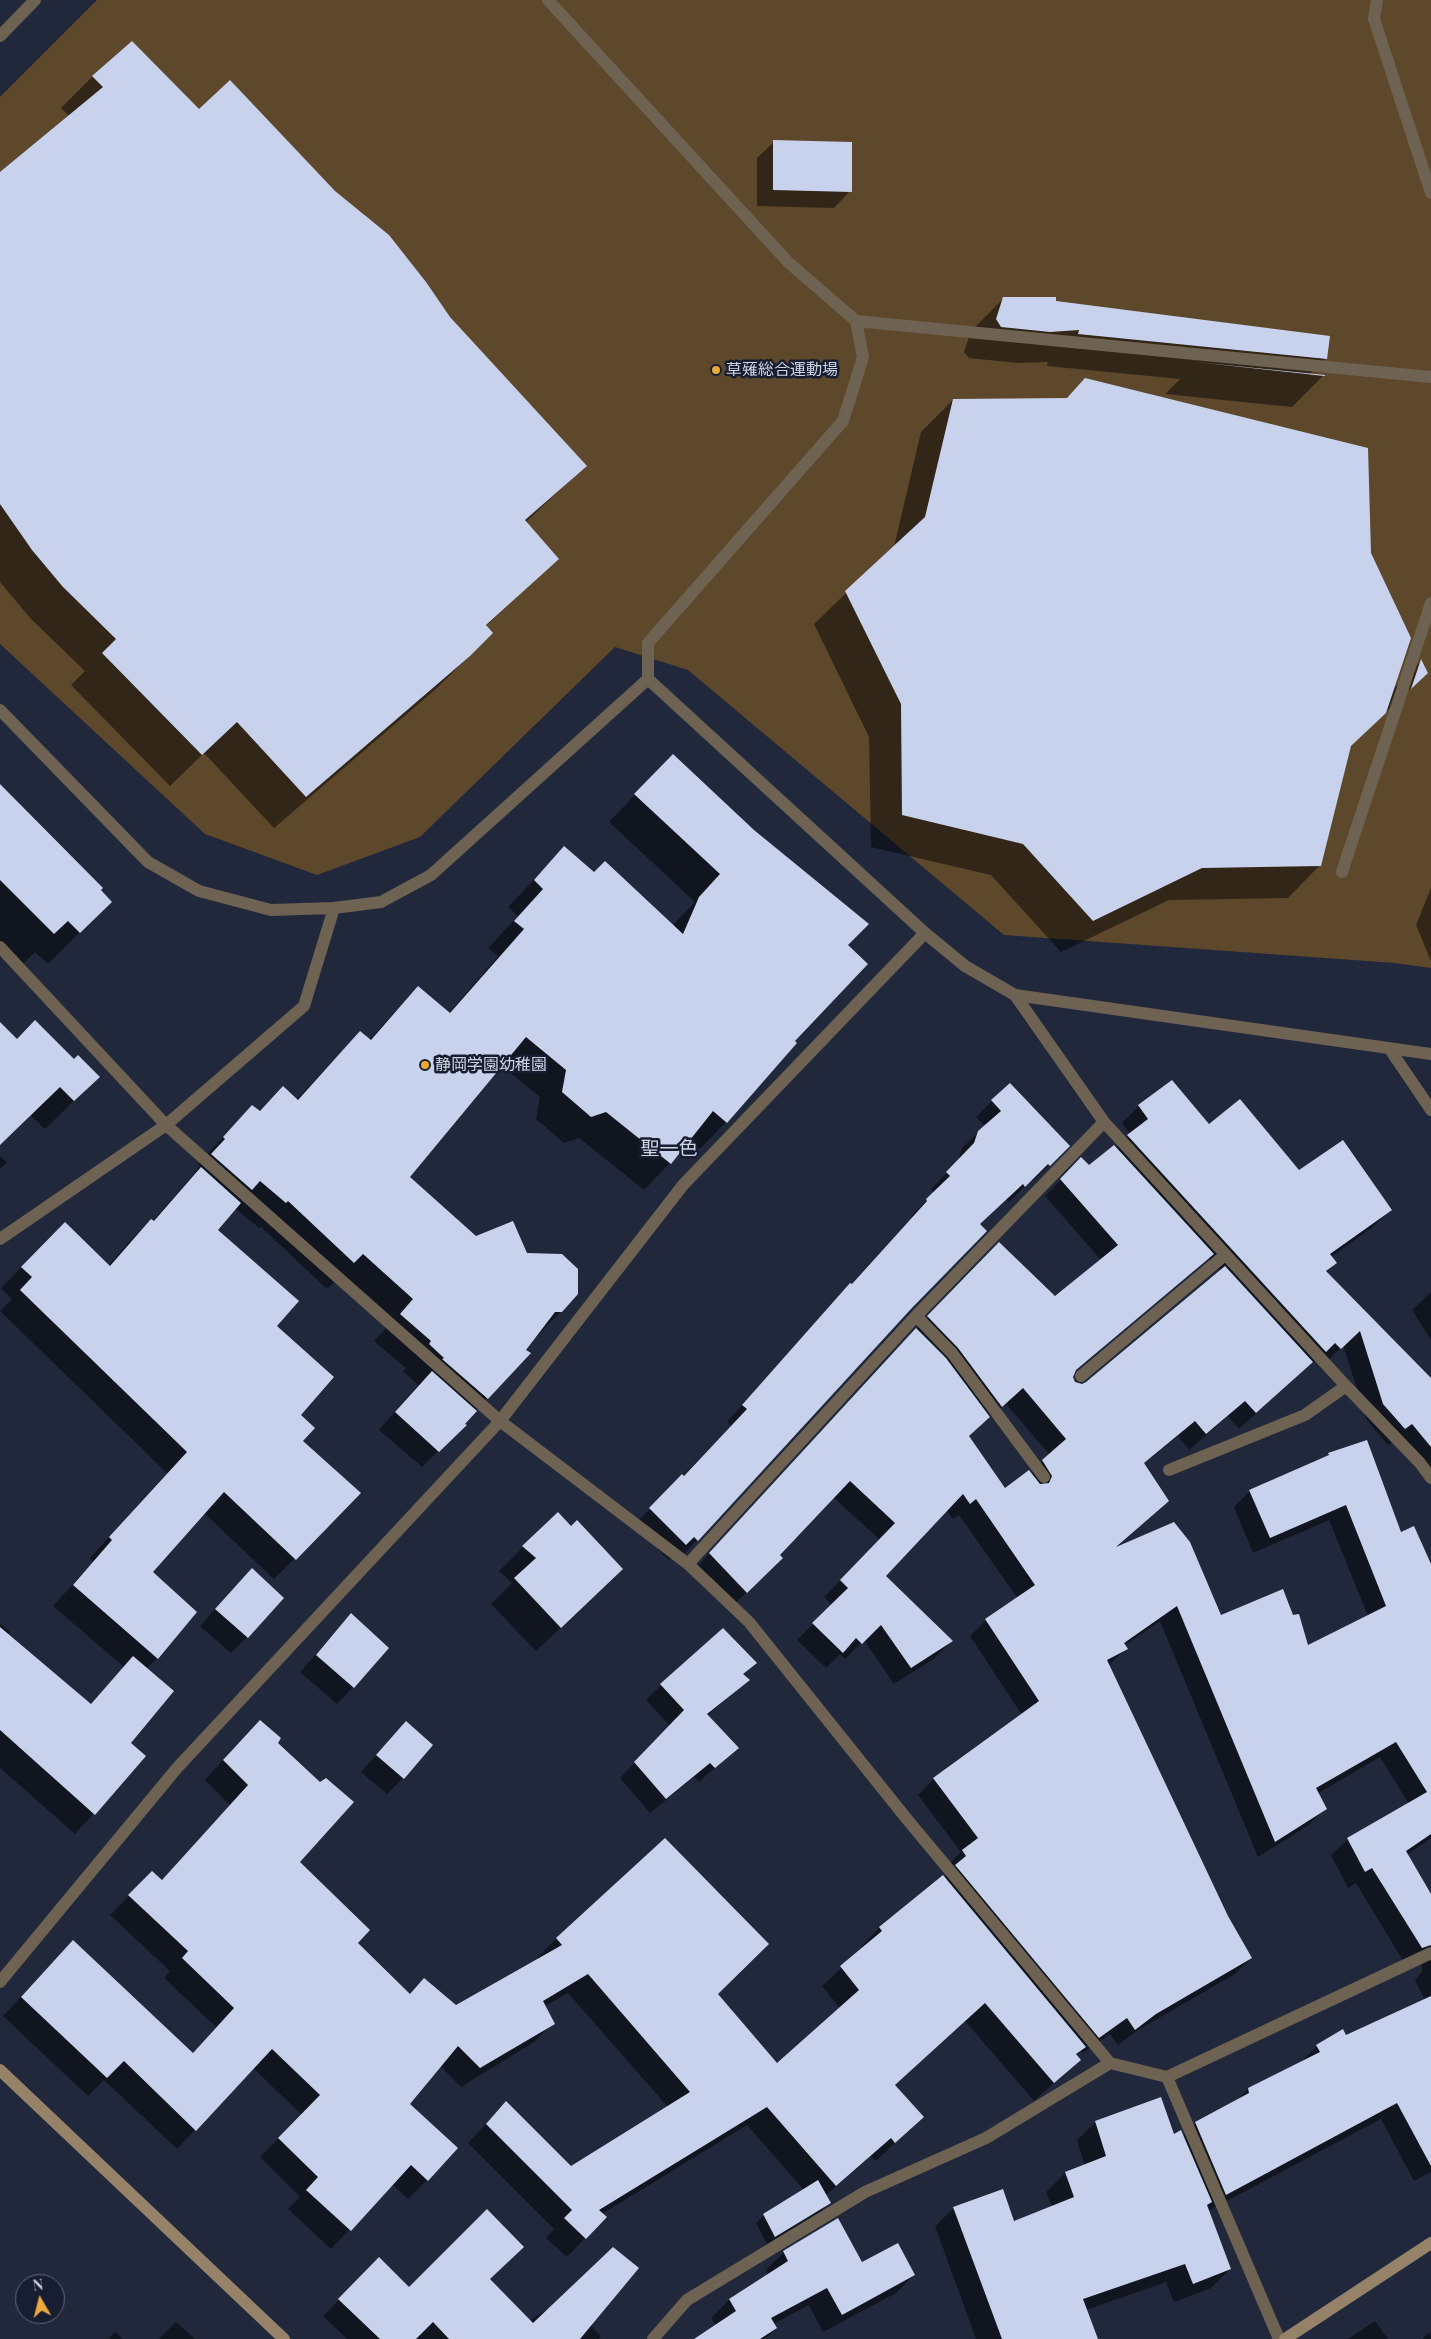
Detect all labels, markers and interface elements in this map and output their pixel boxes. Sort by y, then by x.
place label: 草薙総合運動場 [726,360,838,380]
marker: 草薙総合運動場 [710,364,722,376]
place label: 静岡学園幼稚園 [435,1055,547,1075]
marker: 静岡学園幼稚園 [419,1059,431,1071]
district label: 聖一色 [641,1138,697,1160]
north arrow [15,2274,65,2324]
text: N [32,2275,44,2295]

